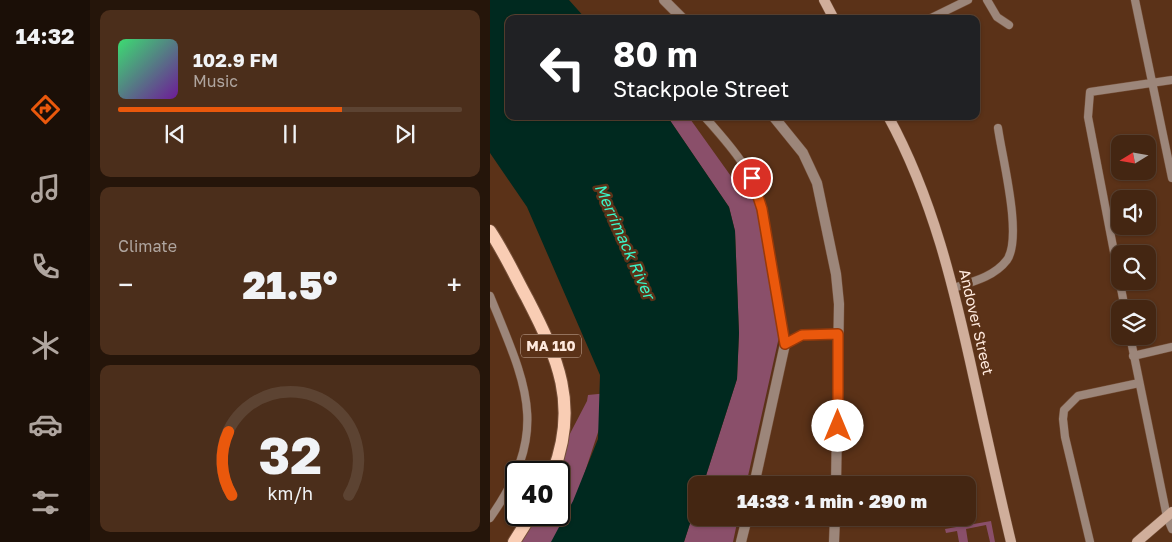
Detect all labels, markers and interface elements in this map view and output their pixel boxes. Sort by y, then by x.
text: 14:32 [16,22,74,49]
text: 80 m [613,33,698,75]
icon: left [530,35,595,100]
text: 102.9 FM [193,48,278,71]
text: Music [193,71,238,91]
text: Stackpole Street [613,75,789,102]
icon: directions [28,92,63,127]
icon: previous [161,120,189,148]
icon: pause [276,120,304,148]
icon: next [391,120,419,148]
north arrow [1111,135,1156,180]
map controls [1111,135,1156,345]
pin [731,157,773,199]
icon: arrive [738,164,766,192]
icon: music [28,171,63,206]
water label: Merrimack River [591,180,660,304]
button: sound [1111,190,1156,235]
text: Climate [118,236,177,256]
button: search [1111,245,1156,290]
icon: phone [28,249,63,284]
text: 21.5° [243,262,337,307]
street label: Andover Street [956,267,998,376]
text: − [118,268,133,301]
text: + [447,268,462,301]
button: layers [1111,300,1156,345]
icon: climate [28,328,63,363]
road number: MA 110 [521,334,581,358]
position arrow [811,399,863,451]
icon: car [28,407,63,442]
text: 32 [258,423,322,485]
speed limit sign: 40 [505,461,570,526]
text: km/h [267,482,313,504]
icon: filters [28,485,63,520]
text: 14:33 · 1 min · 290 m [737,489,927,512]

